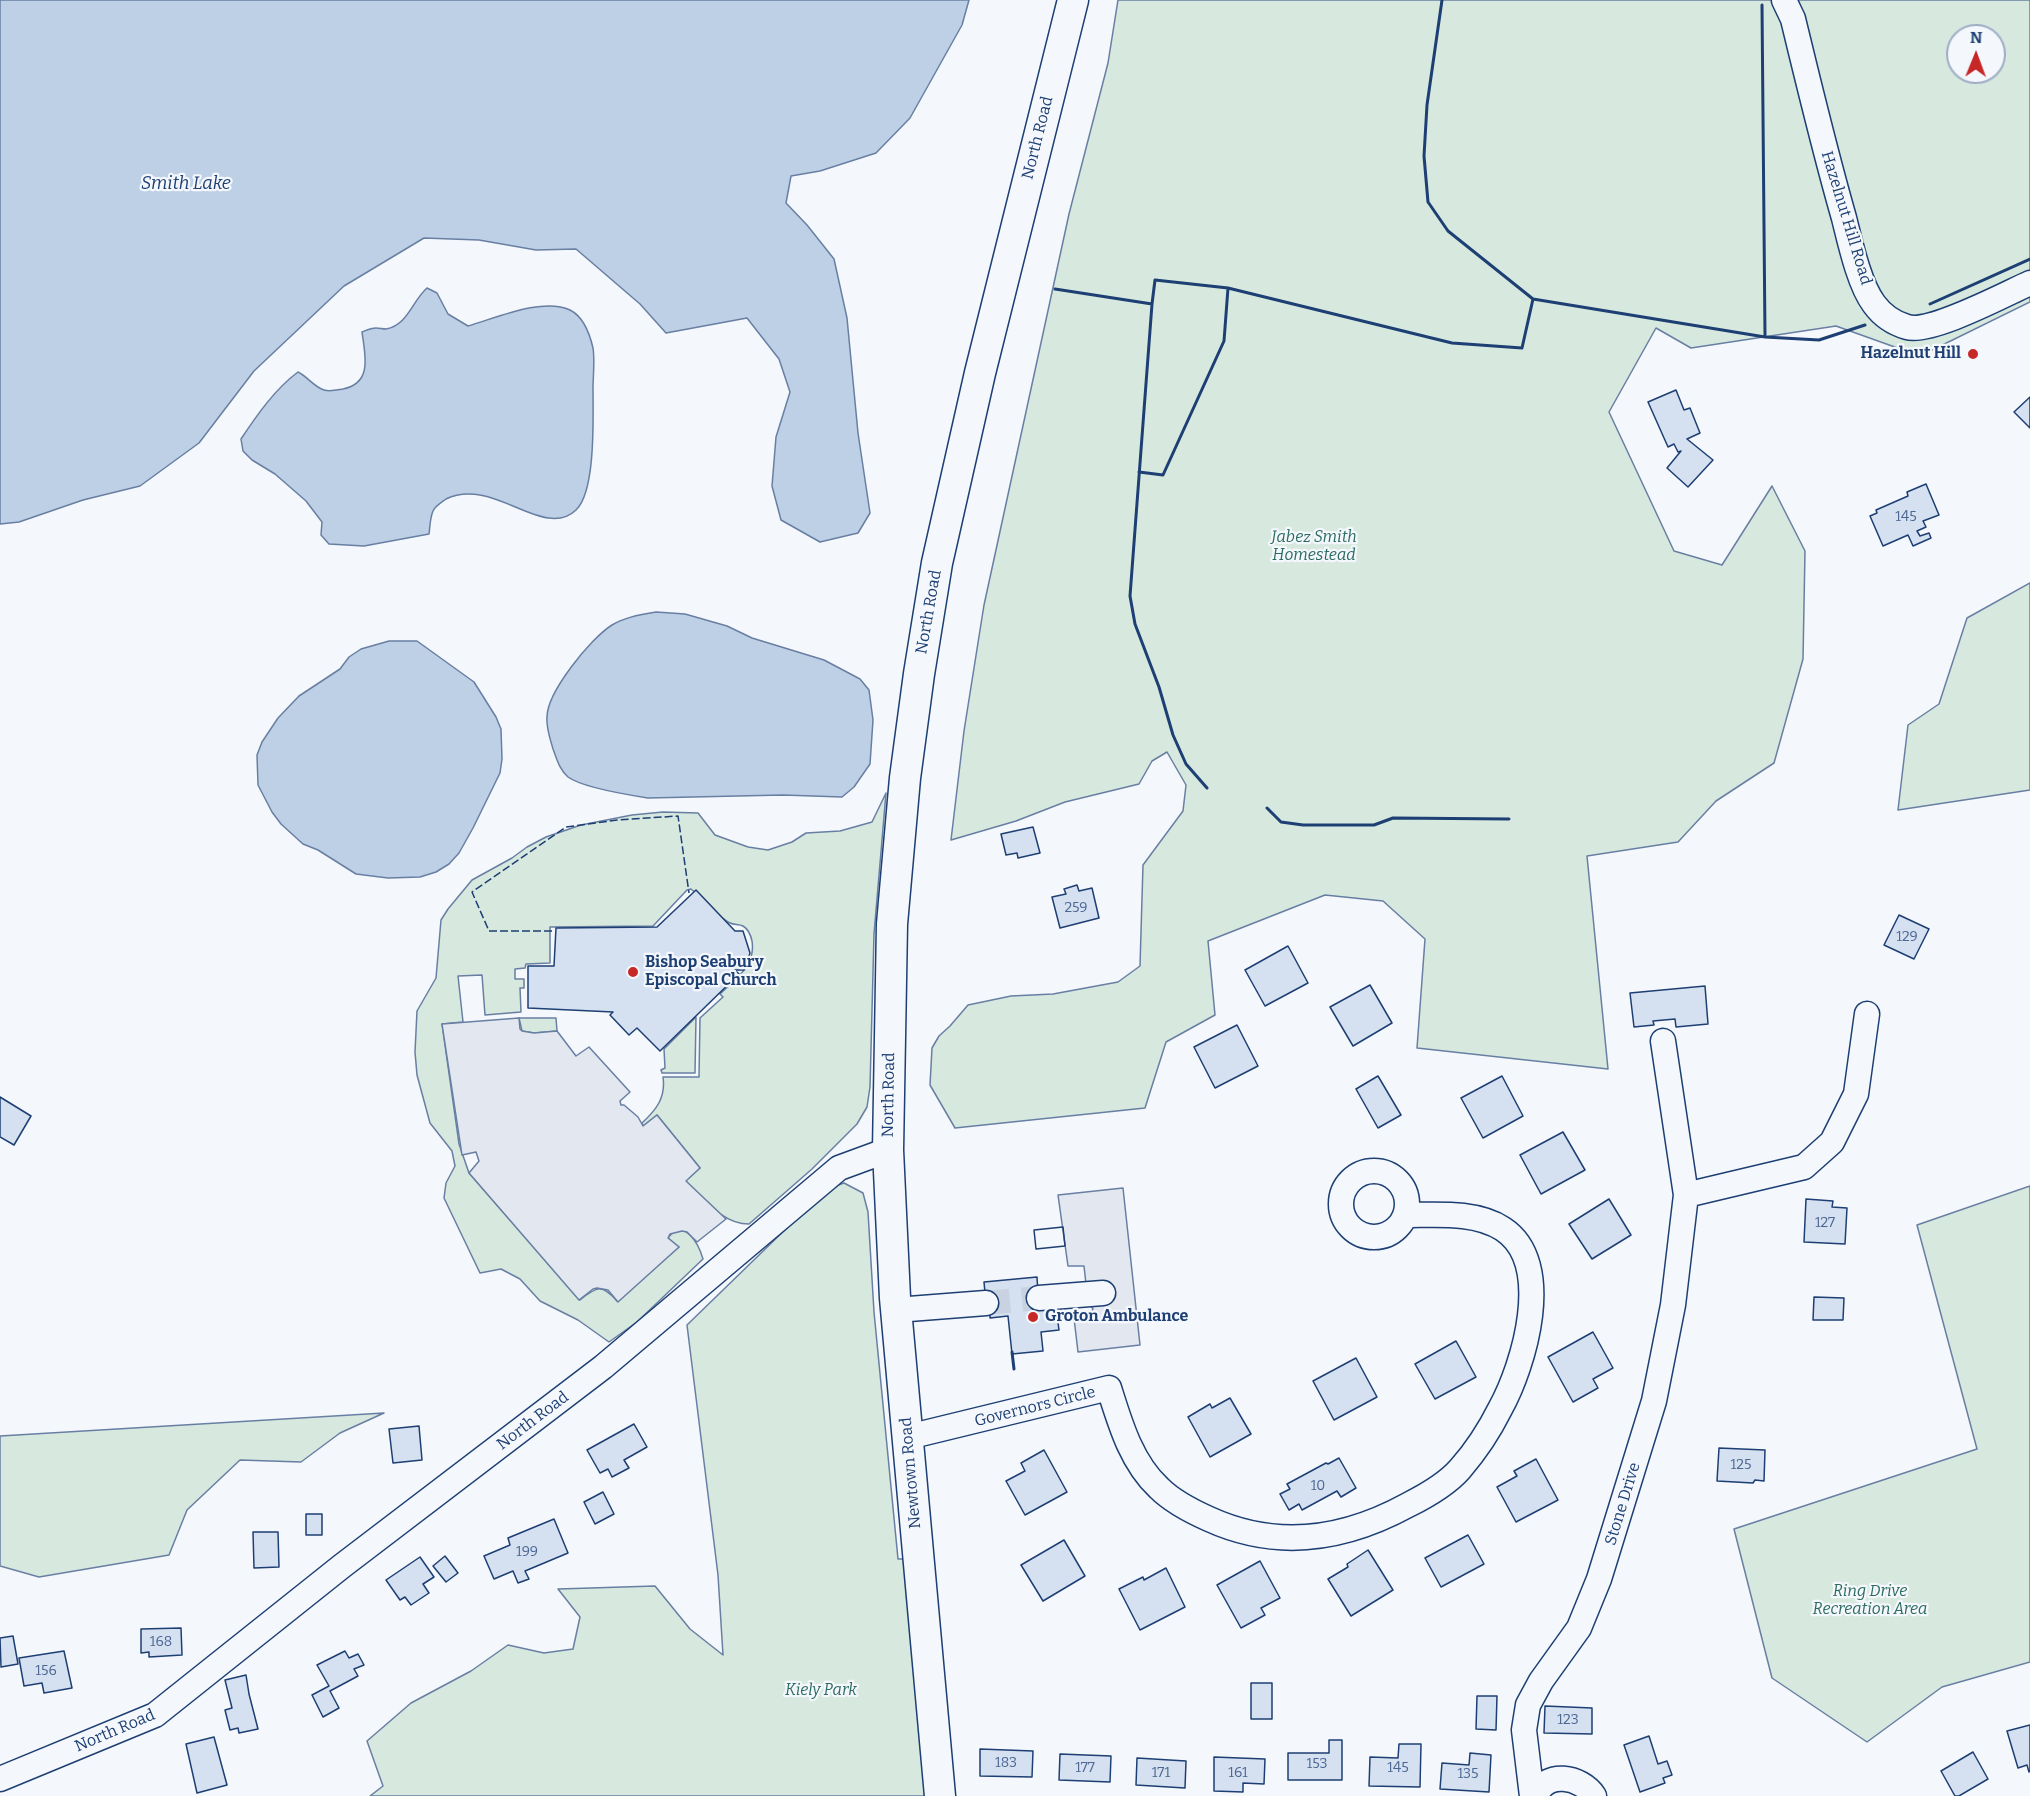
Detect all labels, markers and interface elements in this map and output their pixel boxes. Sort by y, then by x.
north arrow [1946,24,2006,84]
text: N [1970,28,1983,47]
street label: North Road [1018,94,1058,182]
street label: Hazelnut Hill Road [1817,149,1875,287]
water label: Smith Lake [141,173,231,195]
place label: Hazelnut Hill [1861,344,1961,364]
marker: Hazelnut Hill [1966,347,1980,361]
house number: 145 [1895,509,1917,525]
park label: Jabez Smith Homestead [1271,528,1357,566]
street label: North Road [912,568,946,656]
house number: 259 [1064,900,1088,916]
house number: 129 [1896,929,1918,945]
place label: Bishop Seabury Episcopal Church [645,953,777,991]
marker: Bishop Seabury Episcopal Church [626,965,640,979]
street label: North Road [879,1052,899,1138]
house number: 127 [1815,1215,1835,1231]
place label: Groton Ambulance [1045,1307,1188,1327]
marker: Groton Ambulance [1026,1310,1040,1324]
street label: Governors Circle [973,1383,1097,1431]
street label: North Road [493,1388,573,1454]
street label: Newtown Road [897,1416,925,1530]
house number: 125 [1731,1457,1751,1473]
street label: Stone Drive [1601,1460,1645,1548]
house number: 10 [1311,1478,1325,1494]
house number: 199 [516,1544,538,1560]
park label: Ring Drive Recreation Area [1813,1582,1927,1620]
house number: 168 [150,1634,172,1650]
house number: 156 [35,1663,57,1679]
park label: Kiely Park [785,1681,857,1701]
street label: North Road [72,1706,158,1756]
house number: 123 [1557,1712,1579,1728]
house number: 183 [995,1755,1017,1771]
house number: 153 [1307,1756,1327,1772]
house number: 177 [1075,1760,1095,1776]
house number: 145 [1387,1760,1409,1776]
house number: 171 [1152,1765,1170,1781]
house number: 161 [1228,1765,1248,1781]
house number: 135 [1457,1766,1479,1782]

